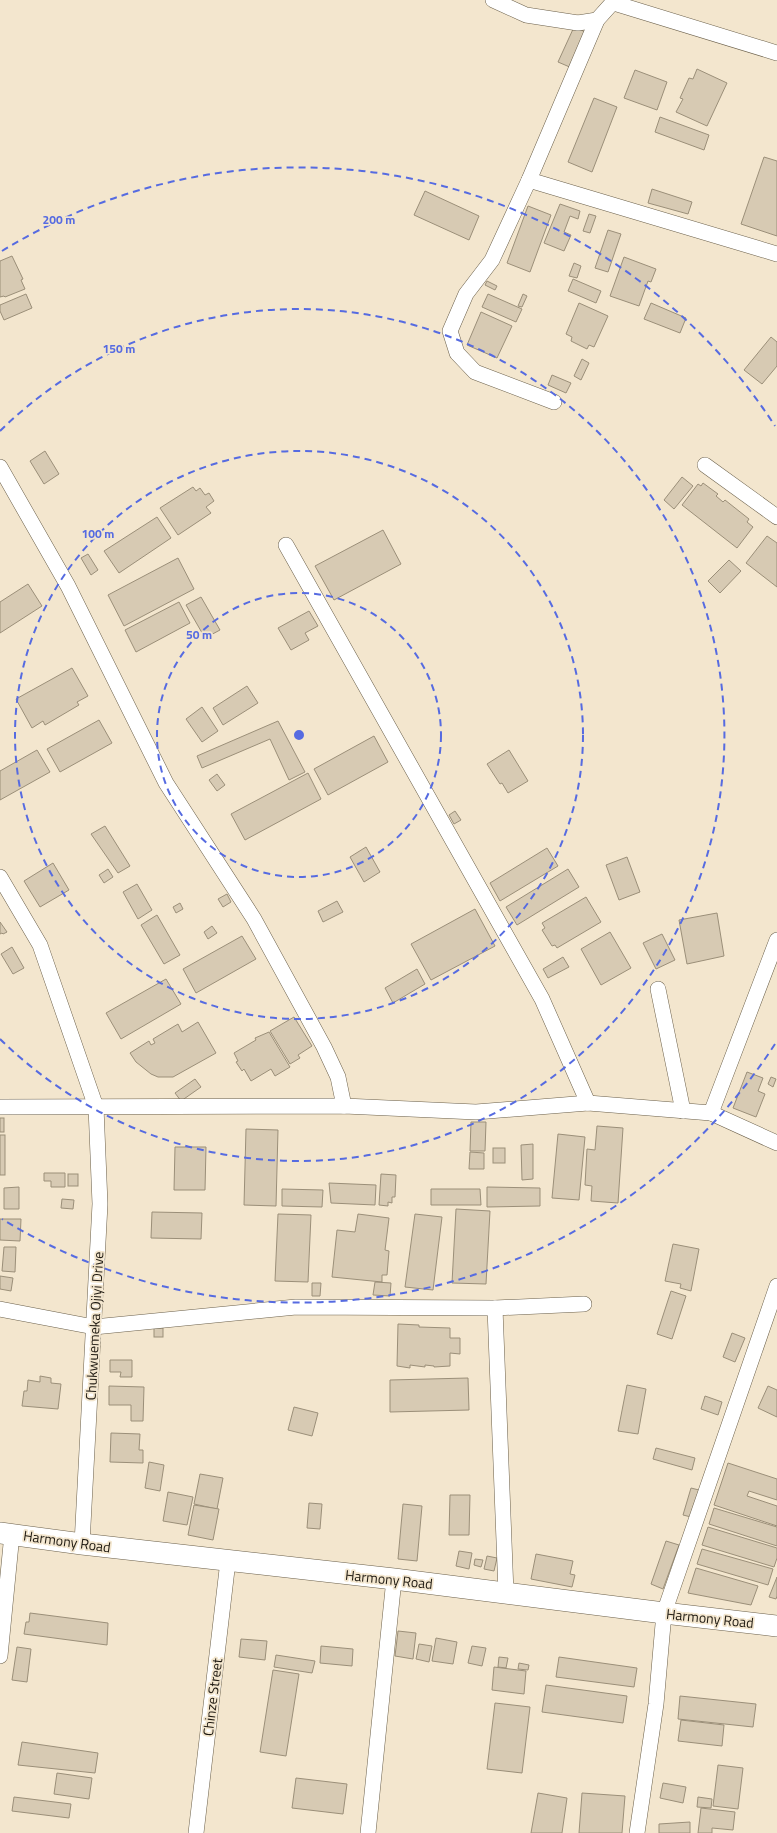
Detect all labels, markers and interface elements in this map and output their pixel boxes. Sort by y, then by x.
text: 200 m [43,210,75,229]
text: 150 m [103,339,135,358]
text: 100 m [82,524,114,543]
text: 50 m [186,625,212,644]
centre of rings [292,728,306,742]
street label: Chukwuemeka Ojiyi Drive [80,1251,108,1401]
street label: Harmony Road [22,1524,112,1558]
street label: Harmony Road [344,1564,434,1594]
street label: Harmony Road [665,1603,755,1633]
street label: Chinze Street [197,1657,227,1737]

